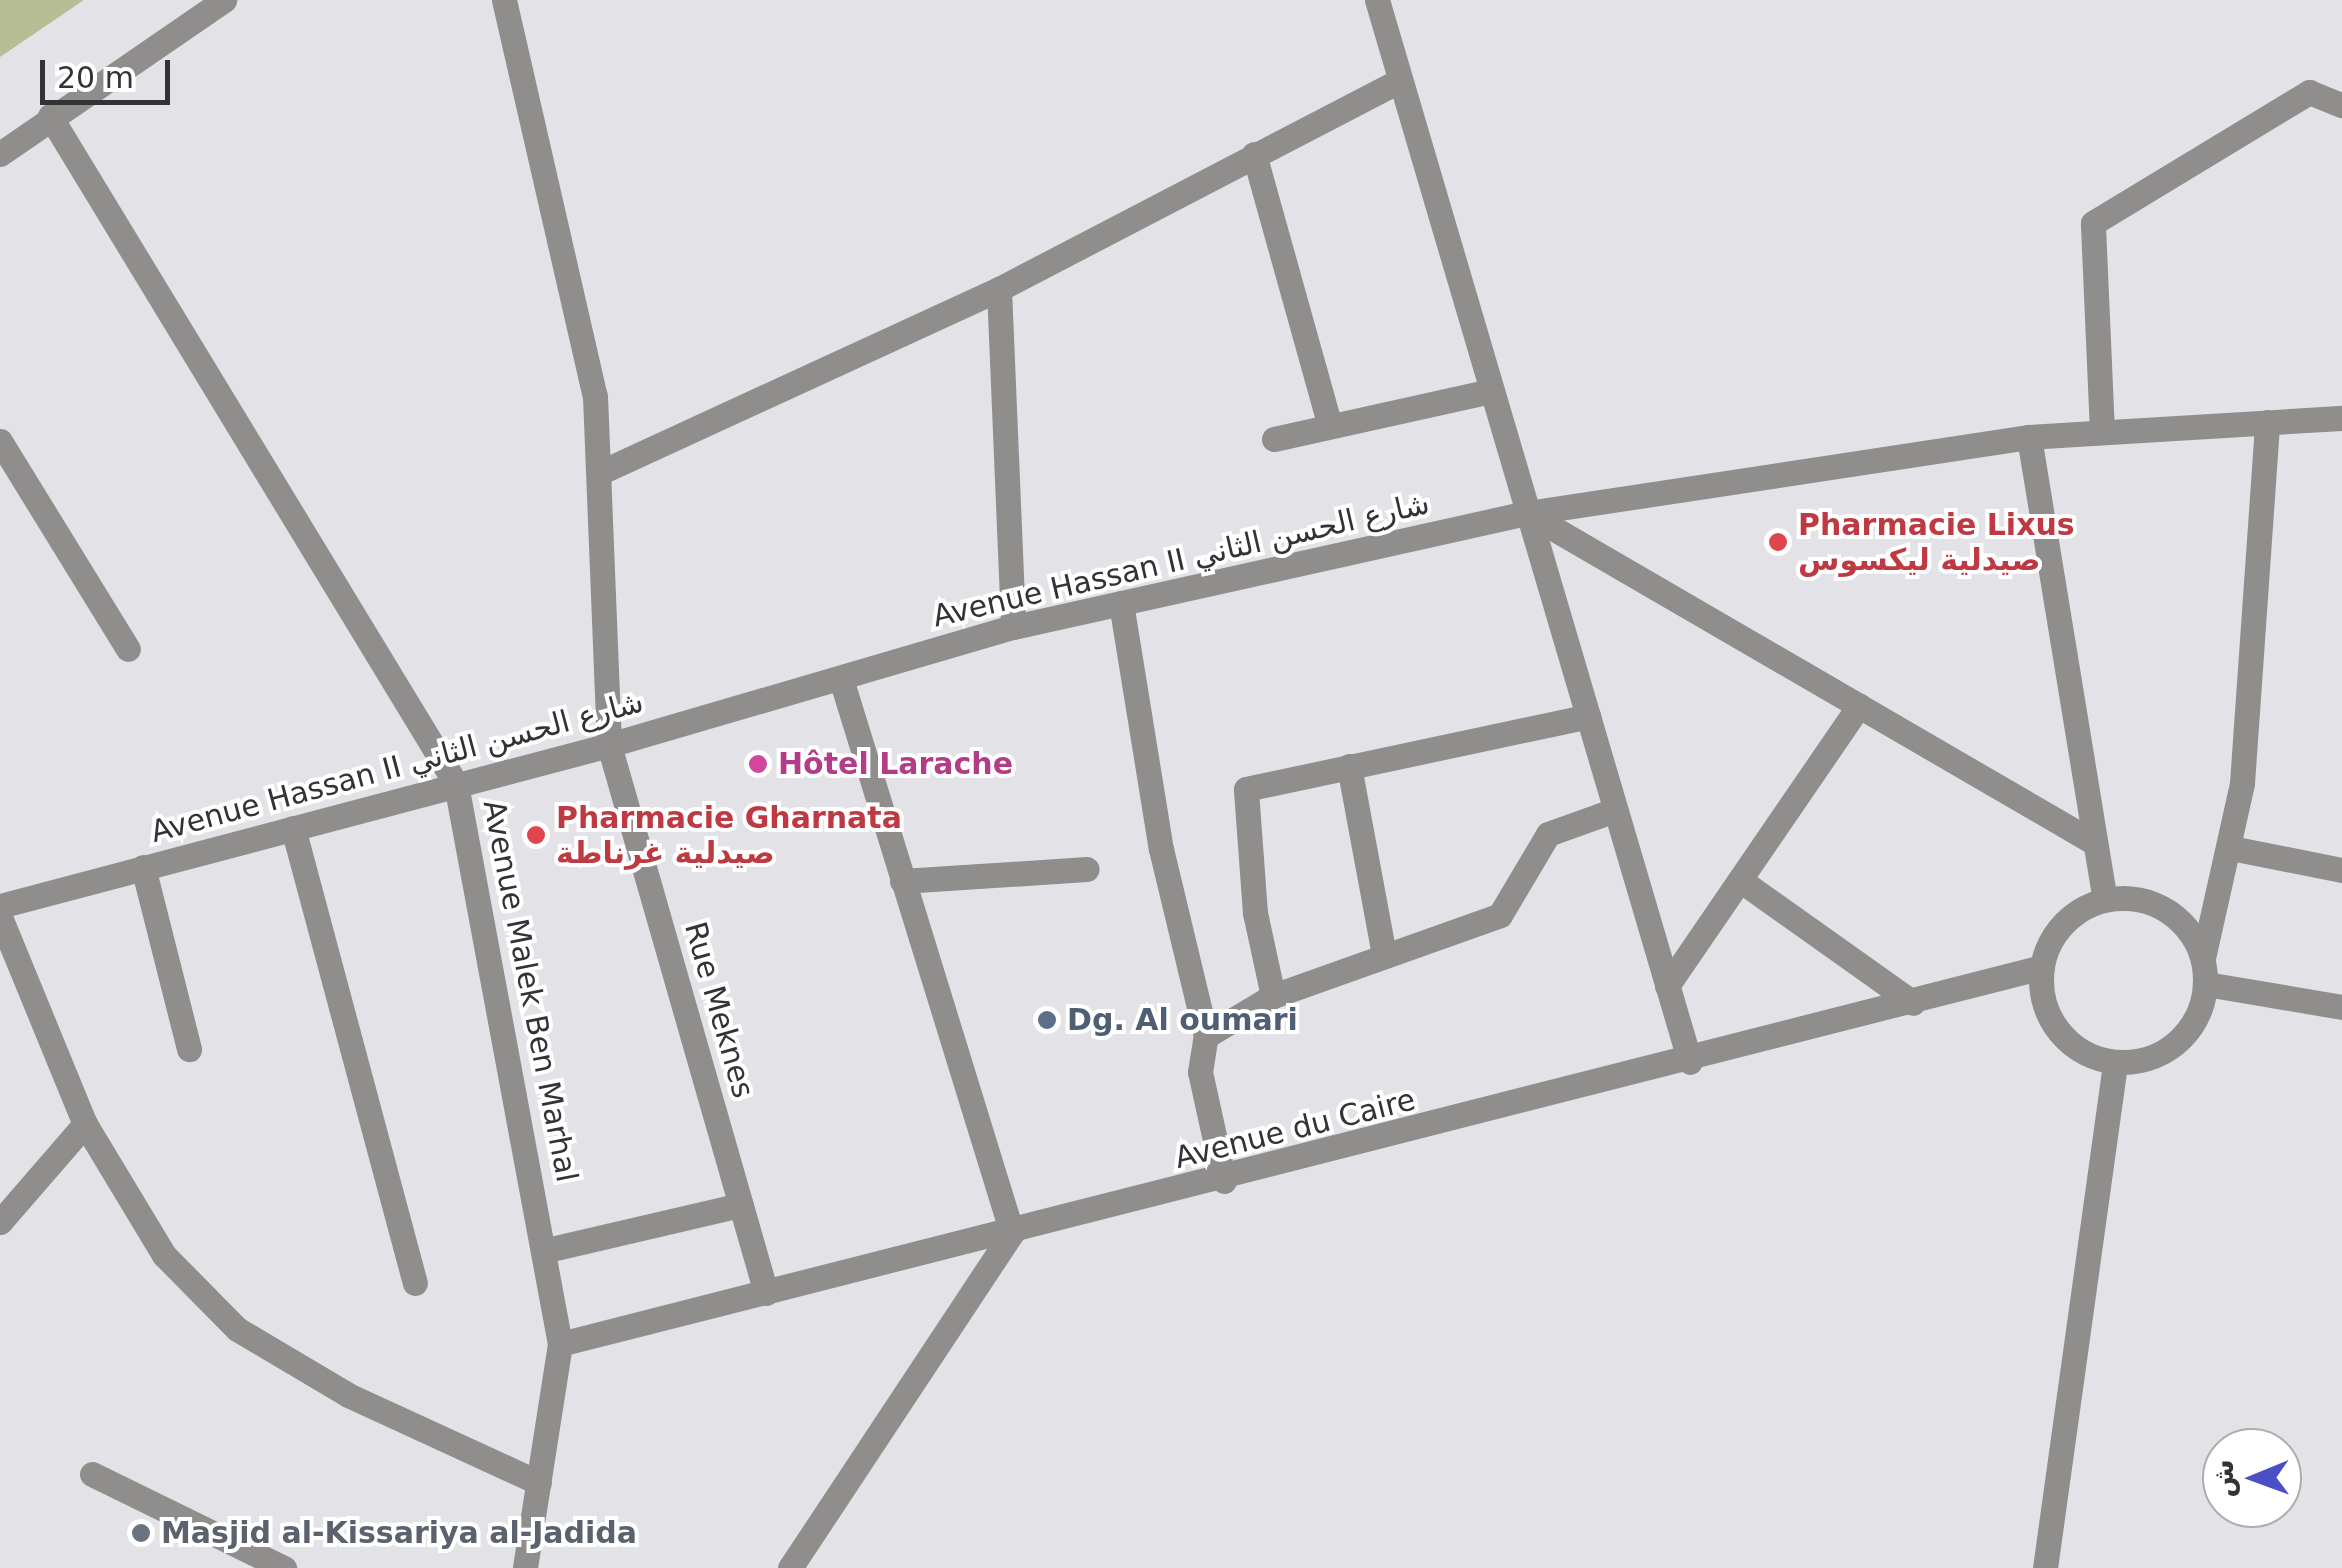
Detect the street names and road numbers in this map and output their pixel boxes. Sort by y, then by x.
street label: Avenue Hassan II شارع الحسن الثاني [929,485,1433,635]
street label: Avenue Hassan II شارع الحسن الثاني [147,684,647,850]
street label: Avenue Malek Ben Marhal [475,797,585,1185]
street label: Rue Meknes [677,918,761,1102]
street label: Avenue du Caire [1171,1082,1419,1176]

